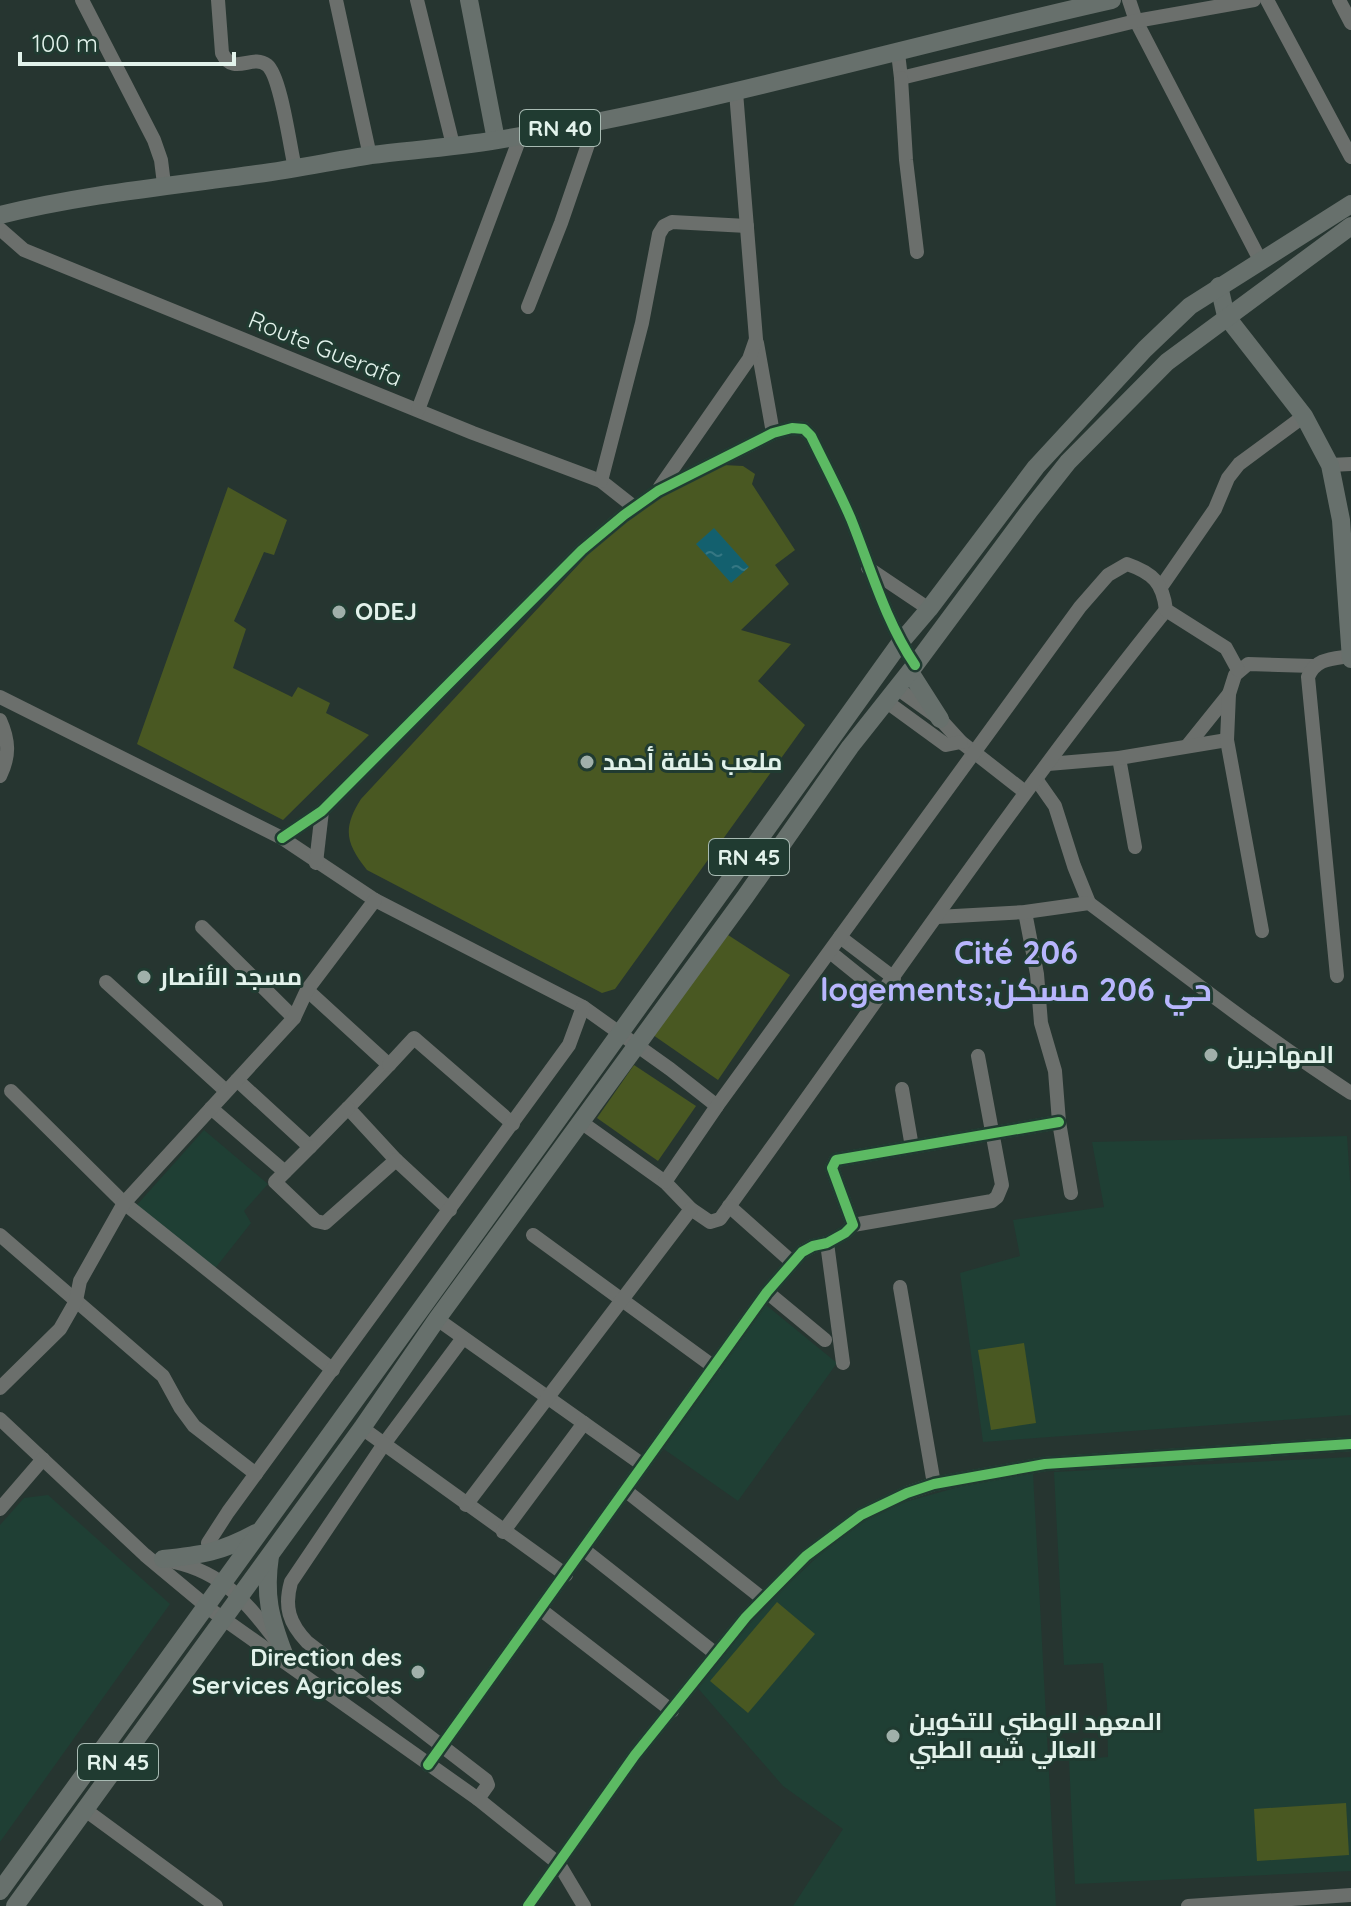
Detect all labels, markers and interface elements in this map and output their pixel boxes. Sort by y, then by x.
scale bar [20,16,234,66]
text: 100 m [32,28,98,58]
road number: RN 40 [520,110,600,146]
street label: Route Guerafa [244,304,406,392]
place label: ODEJ [355,596,417,626]
marker: ODEJ [330,603,348,621]
place label: ملعب خلفة أحمد [603,746,782,776]
marker: ملعب خلفة أحمد [578,753,596,771]
road number: RN 45 [709,839,789,875]
district label: Cité 206 logements;حي 206 مسكن [820,932,1212,1016]
place label: مسجد الأنصار [159,961,302,991]
marker: مسجد الأنصار [135,968,153,986]
place label: المهاجرين [1227,1039,1334,1069]
marker: المهاجرين [1202,1046,1220,1064]
place label: Direction des Services Agricoles [192,1642,402,1700]
marker: Direction des Services Agricoles [409,1663,427,1681]
place label: المعهد الوطني للتكوين العالي شبه الطبي [909,1706,1162,1769]
marker: المعهد الوطني للتكوين العالي شبه الطبي [884,1727,902,1745]
road number: RN 45 [78,1744,158,1780]

